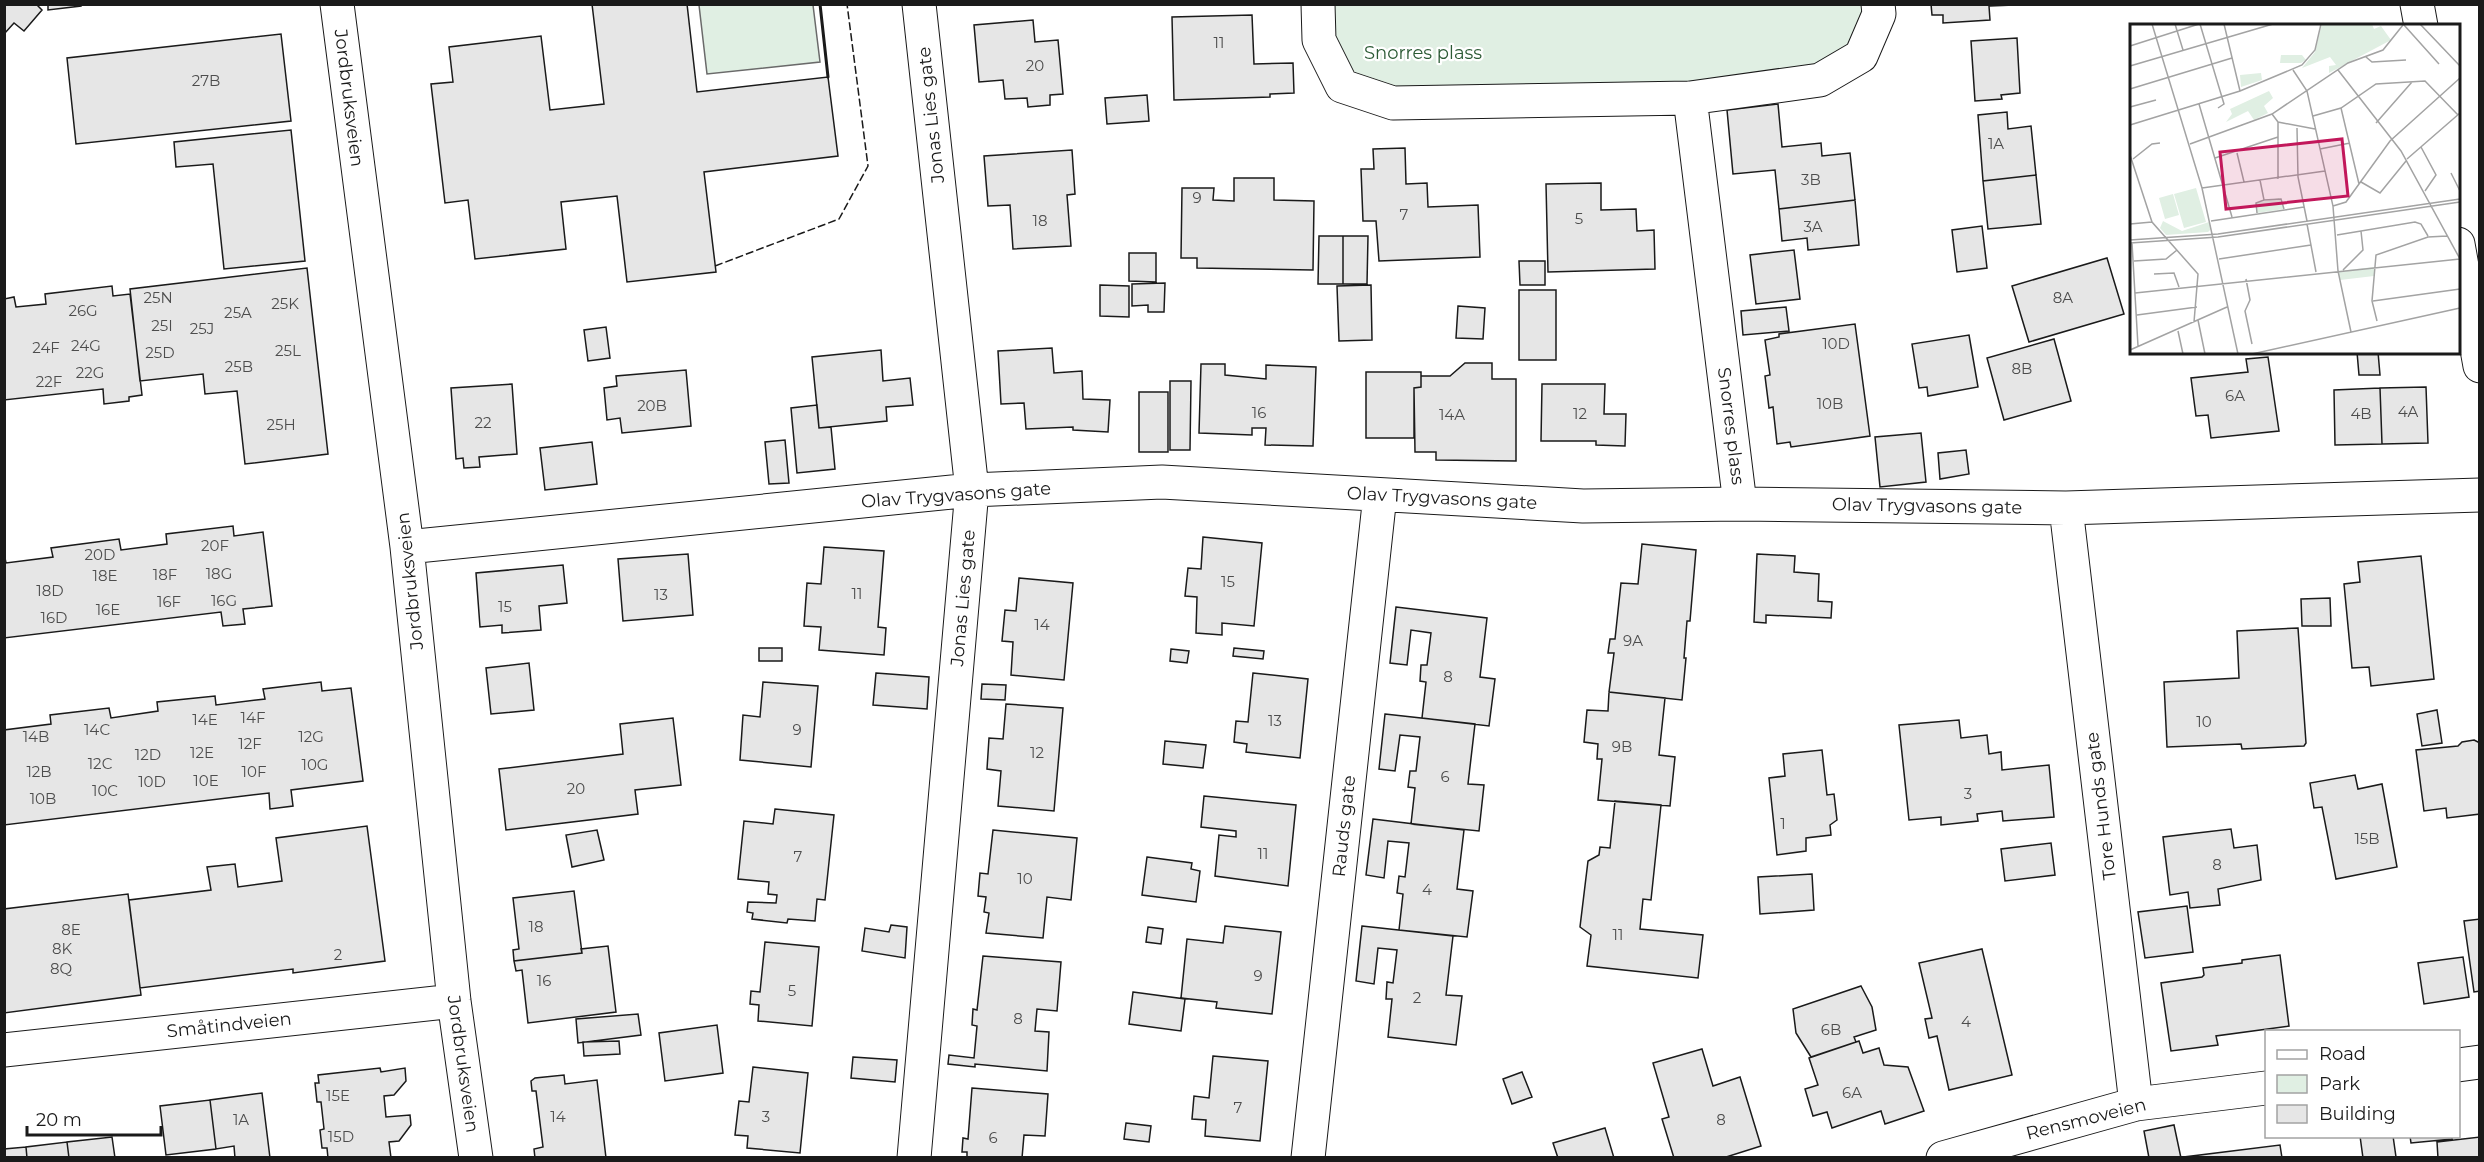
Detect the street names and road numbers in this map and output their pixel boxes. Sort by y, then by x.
street label: Jordbruksveien [330,27,368,168]
street label: Jonas Lies gate [913,46,949,185]
street label: Snorres plass [1713,366,1749,486]
street label: Olav Trygvasons gate [860,477,1052,513]
street label: Olav Trygvasons gate [1346,482,1538,514]
street label: Olav Trygvasons gate [1832,493,2023,519]
street label: Jordbruksveien [392,511,428,652]
street label: Jonas Lies gate [946,529,980,668]
street label: Tore Hunds gate [2081,731,2121,881]
street label: Rauds gate [1328,774,1360,878]
street label: Jordbruksveien [442,993,484,1134]
street label: Småtindveien [165,1007,293,1043]
street label: Rensmoveien [2024,1093,2148,1145]

